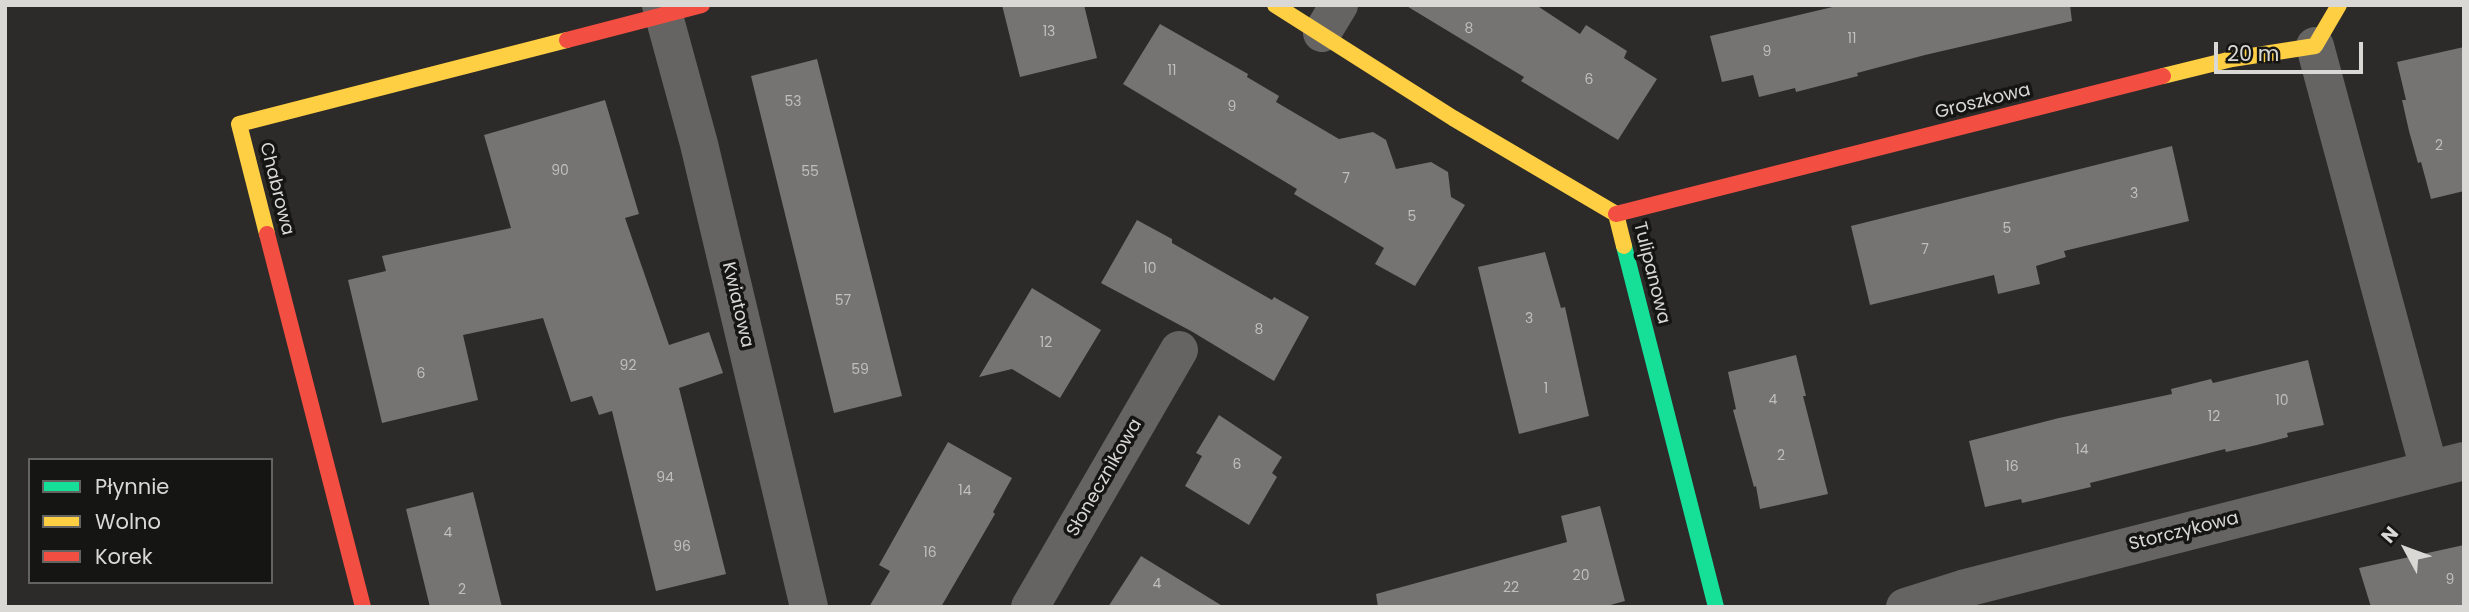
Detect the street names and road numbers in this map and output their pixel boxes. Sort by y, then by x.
street label: Groszkowa [1933,80,2033,124]
street label: Chabrowa [254,140,298,238]
street label: Tulipanowa [1628,220,1674,326]
street label: Kwiatowa [717,260,757,350]
street label: Słonecznikowa [1063,415,1147,541]
street label: Storczykowa [2127,508,2241,556]

